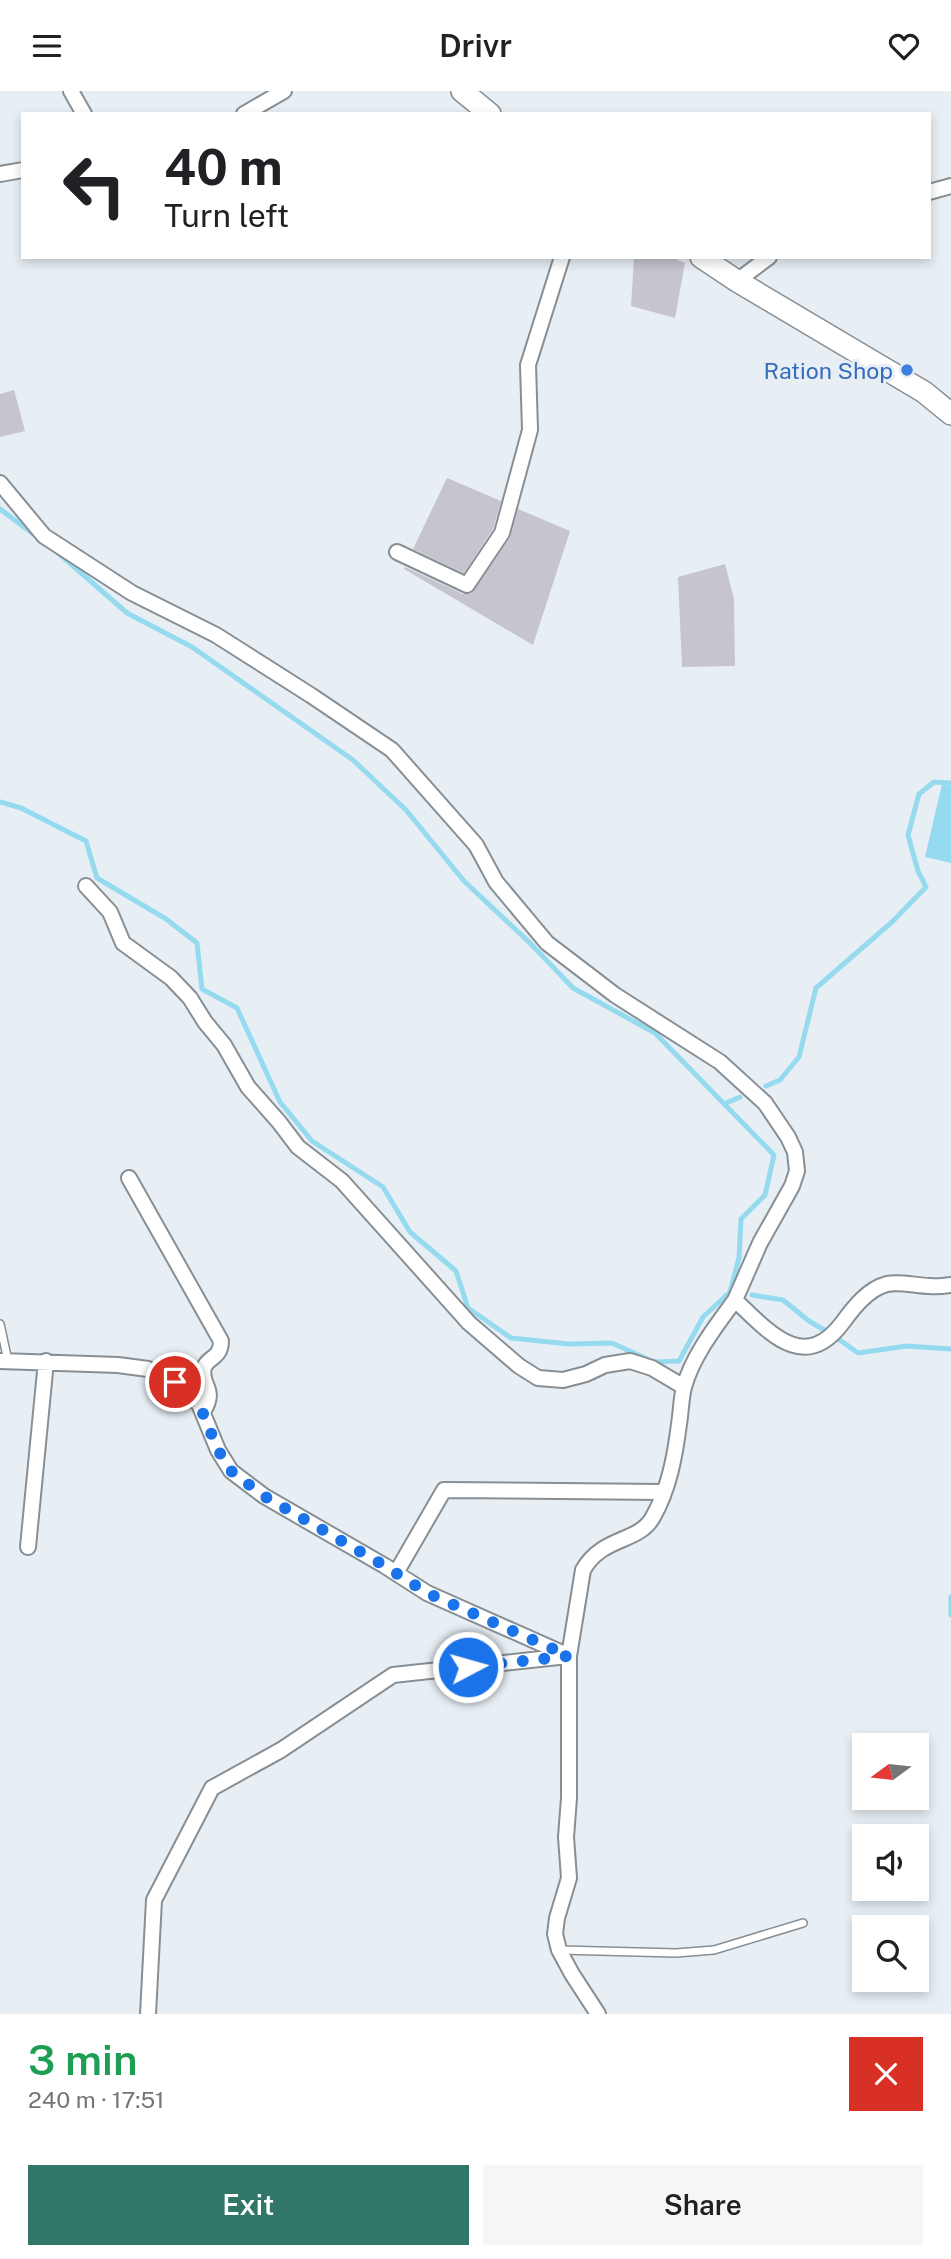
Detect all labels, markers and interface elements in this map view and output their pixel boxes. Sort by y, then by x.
icon: menu [28,27,66,65]
text: Drivr [439,27,512,64]
icon: heart [885,27,923,65]
text: 40 m [164,138,283,196]
icon: left [49,140,140,231]
text: Turn left [164,197,289,234]
place label: Ration Shop [764,357,893,384]
marker: Ration Shop [899,362,915,378]
pin [145,1352,205,1412]
icon: arrive [156,1363,194,1401]
position arrow [431,1630,505,1704]
north arrow [852,1733,929,1809]
map controls [852,1733,929,1992]
button: sound [852,1824,929,1901]
button: search [852,1915,929,1992]
text: 3 min [28,2035,138,2084]
button: close [849,2037,923,2111]
text: 240 m · 17:51 [28,2086,164,2113]
button: Exit [28,2165,469,2245]
button: Share [483,2165,923,2245]

